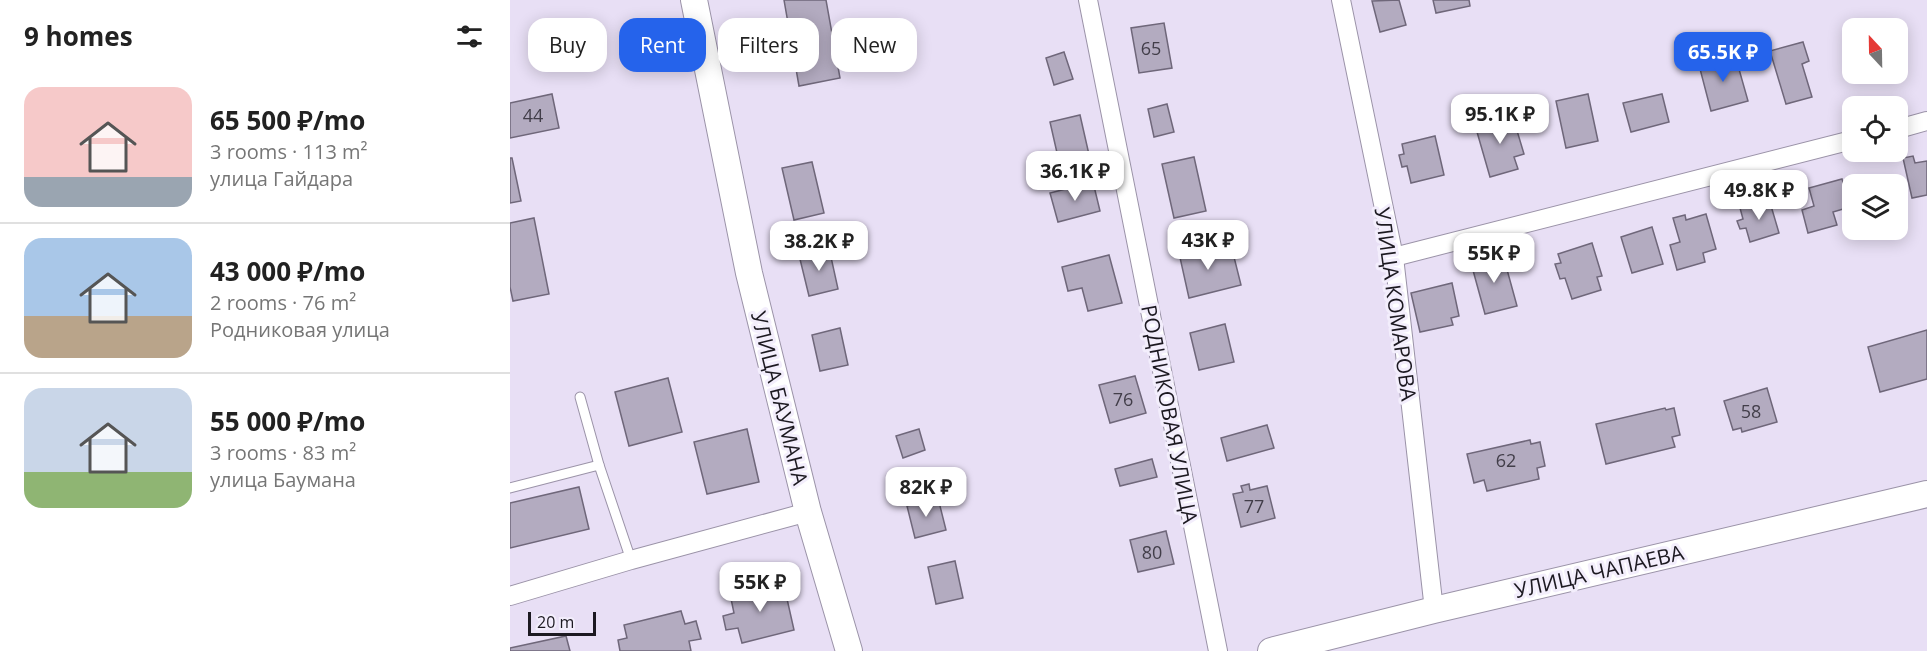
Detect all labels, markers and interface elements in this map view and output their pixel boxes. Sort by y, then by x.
text: 9 homes [24,18,133,54]
chip: Buy [528,18,607,72]
chip: Rent [619,18,706,72]
chip: Filters [718,18,819,72]
chip: New [831,18,917,72]
north arrow [1842,18,1908,84]
map controls [1842,18,1908,240]
icon: filters [453,20,486,53]
pin: 65.5K ₽ [1668,32,1778,83]
house number: 65 [1141,36,1161,60]
text: 65.5K ₽ [1688,38,1758,65]
pin: 95.1K ₽ [1445,94,1555,145]
button: locate [1842,96,1908,162]
text: 95.1K ₽ [1465,100,1535,127]
text: 65 500 ₽/mo [210,102,365,138]
house number: 44 [523,103,543,127]
icon: home [72,111,144,183]
text: 3 rooms · 113 m² [210,138,368,165]
pin: 36.1K ₽ [1020,151,1130,202]
text: 36.1K ₽ [1040,157,1110,184]
text: улица Гайдара [210,165,353,192]
pin: 49.8K ₽ [1704,170,1814,221]
button: layers [1842,174,1908,240]
text: 49.8K ₽ [1724,176,1794,203]
street label: УЛИЦА КОМАРОВА [1369,205,1424,403]
pin: 43K ₽ [1166,220,1250,271]
pin: 38.2K ₽ [764,221,874,272]
text: 43K ₽ [1182,226,1235,253]
text: 38.2K ₽ [784,227,854,254]
pin: 55K ₽ [1452,233,1536,284]
text: 55K ₽ [1468,239,1521,266]
text: 43 000 ₽/mo [210,253,365,289]
icon: home [72,262,144,334]
text: 2 rooms · 76 m² [210,289,356,316]
street label: РОДНИКОВАЯ УЛИЦА [1135,302,1205,526]
street label: УЛИЦА БАУМАНА [745,308,815,488]
text: Родниковая улица [210,316,390,343]
house number: 76 [1113,387,1133,411]
house number: 58 [1741,399,1761,423]
text: 55 000 ₽/mo [210,403,365,439]
icon: home [72,412,144,484]
text: 3 rooms · 83 m² [210,439,356,466]
house number: 62 [1496,448,1516,472]
text: улица Баумана [210,466,356,493]
pin: 82K ₽ [884,467,968,518]
text: 82K ₽ [900,473,953,500]
house number: 77 [1244,494,1264,518]
street label: УЛИЦА ЧАПАЕВА [1512,538,1687,604]
house number: 80 [1142,540,1162,564]
pin: 55K ₽ [718,562,802,613]
text: 55K ₽ [734,568,787,595]
scale bar [528,609,596,636]
text: 20 m [537,611,574,633]

